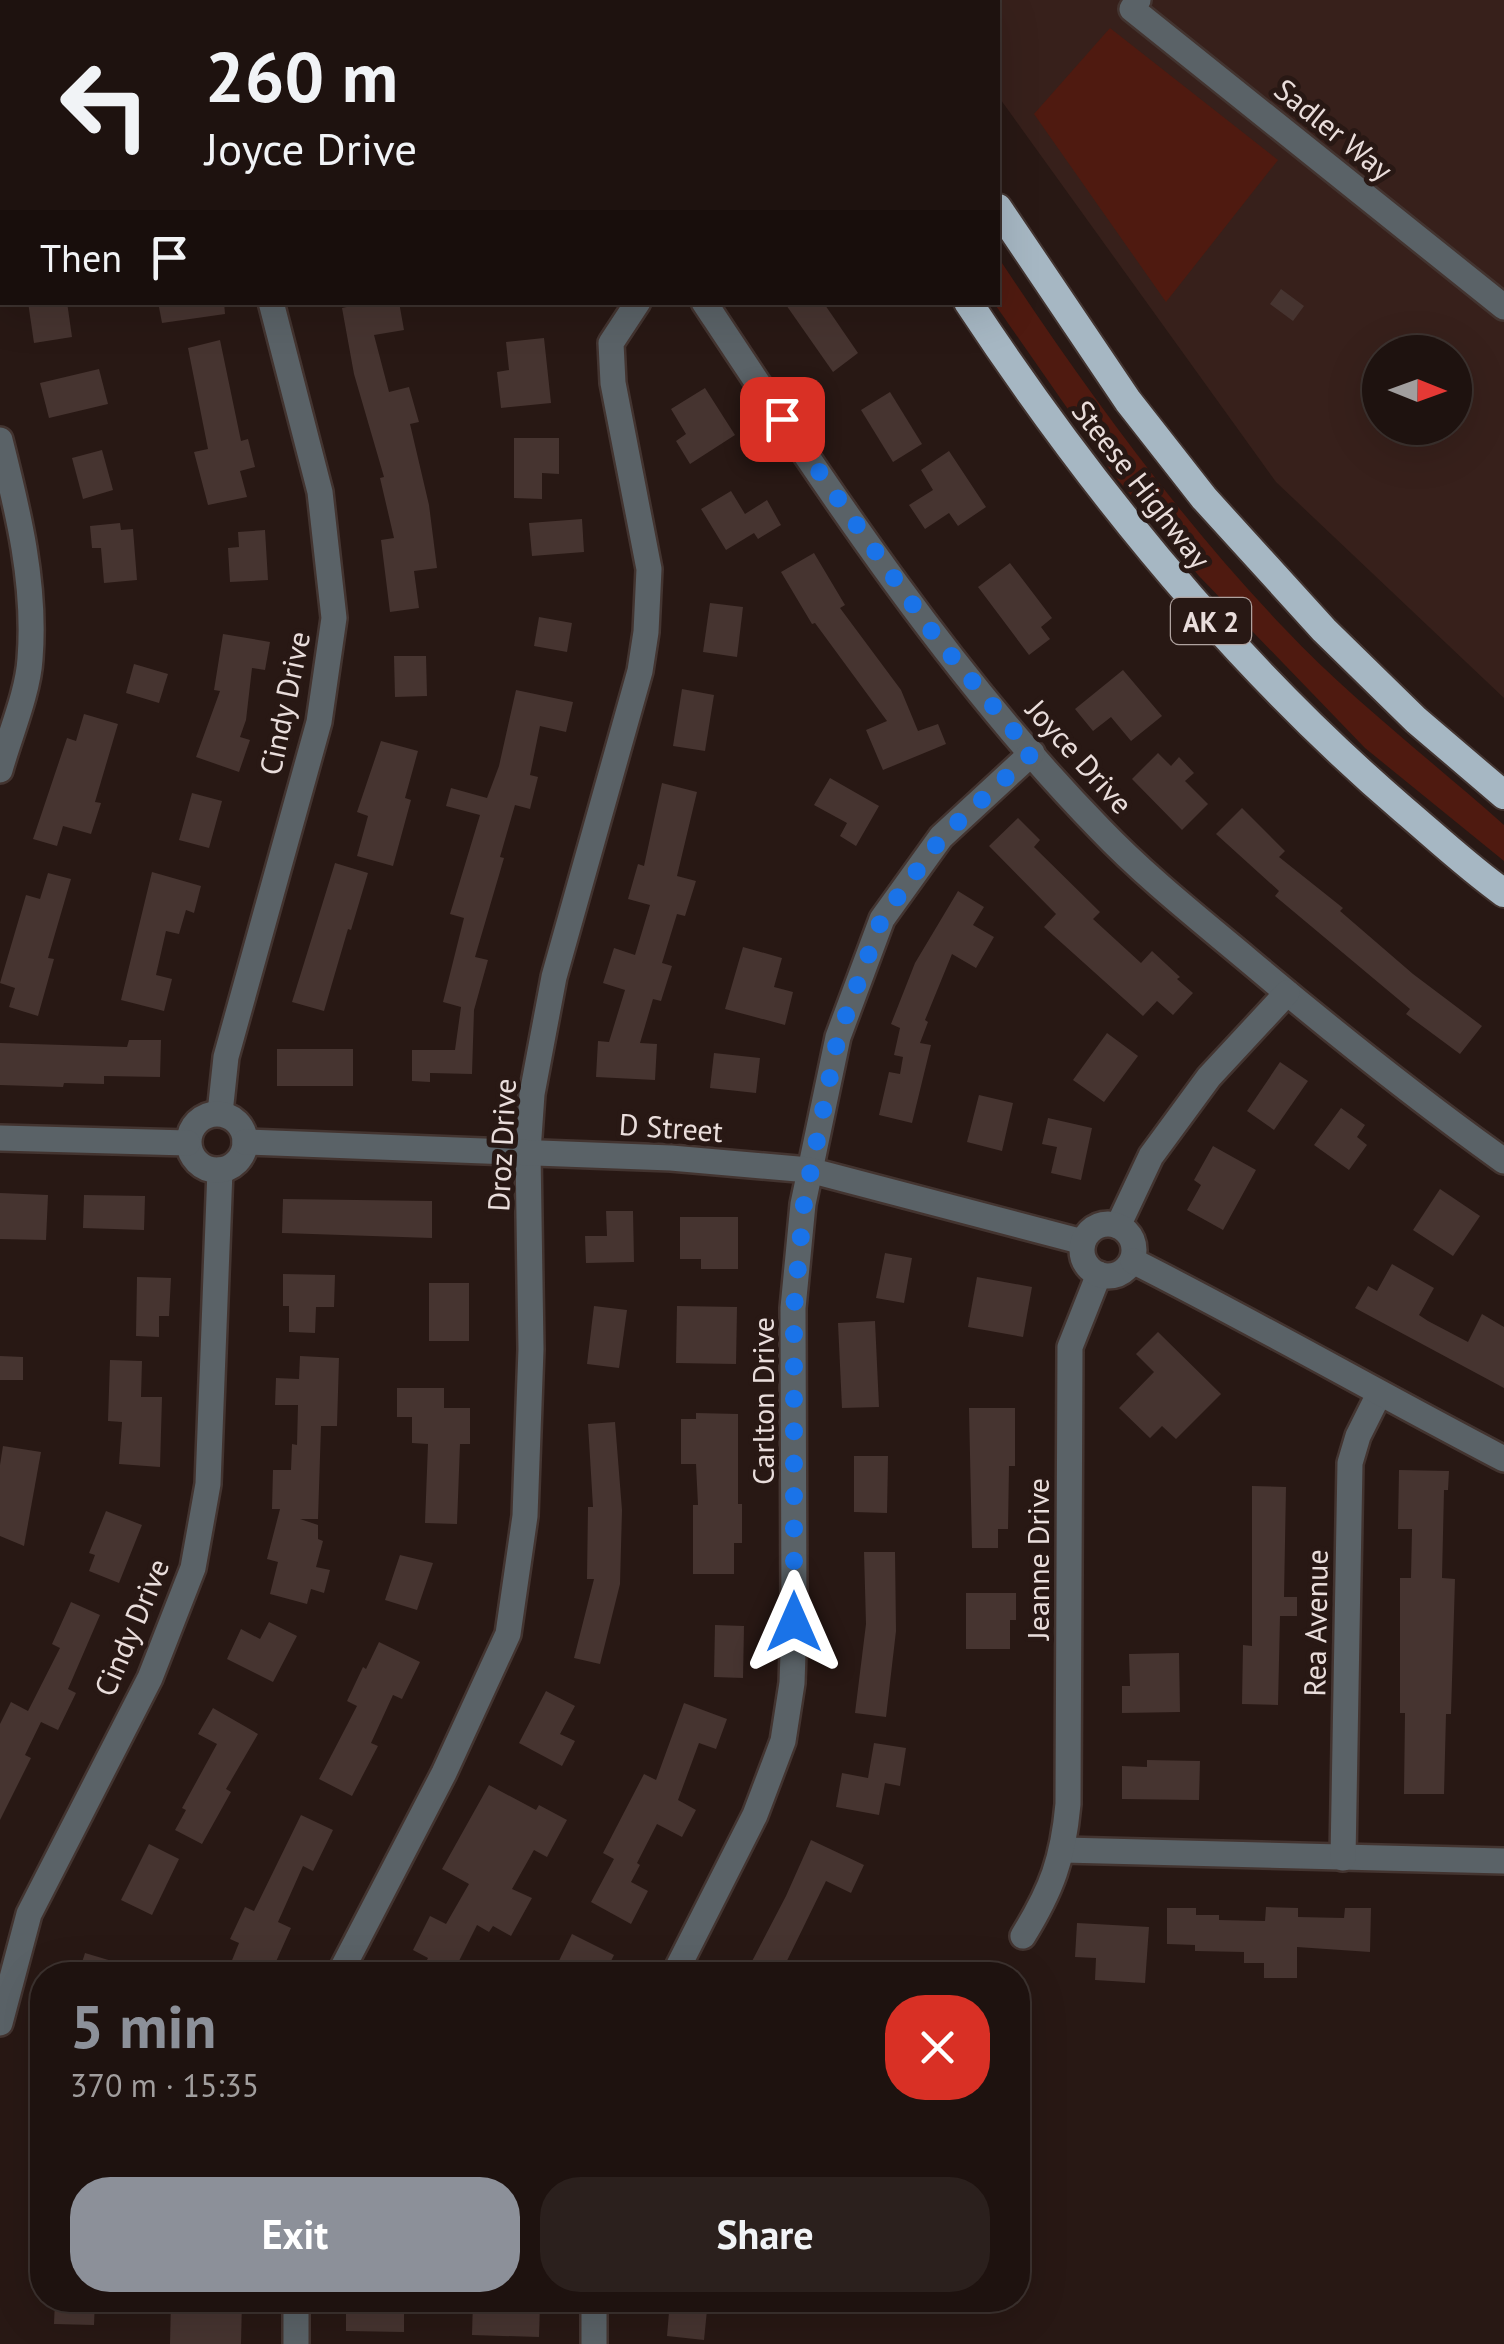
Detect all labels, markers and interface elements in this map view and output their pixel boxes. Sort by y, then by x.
text: 260 m [205,31,398,121]
icon: left [40,40,170,170]
street label: Sadler Way [1267,69,1401,189]
text: Joyce Drive [205,119,417,177]
icon: arrive [142,230,197,285]
text: Then [40,233,122,282]
north arrow [1362,335,1472,445]
map controls [1362,335,1472,445]
pin [740,377,825,462]
icon: arrive [755,392,810,447]
street label: Steese Highway [1064,392,1220,576]
road number: AK 2 [1171,598,1251,644]
street label: Cindy Drive [250,628,318,778]
street label: Joyce Drive [1017,689,1142,822]
street label: Droz Drive [478,1077,524,1213]
street label: D Street [618,1104,724,1150]
street label: Carlton Drive [743,1317,782,1485]
street label: Jeanne Drive [1018,1478,1057,1642]
street label: Rea Avenue [1294,1549,1336,1697]
street label: Cindy Drive [85,1552,177,1702]
position arrow [742,1570,846,1674]
text: 5 min [70,1987,216,2065]
button: close [885,1995,990,2100]
text: 370 m · 15:35 [70,2064,259,2106]
button: Exit [70,2177,520,2292]
button: Share [540,2177,990,2292]

